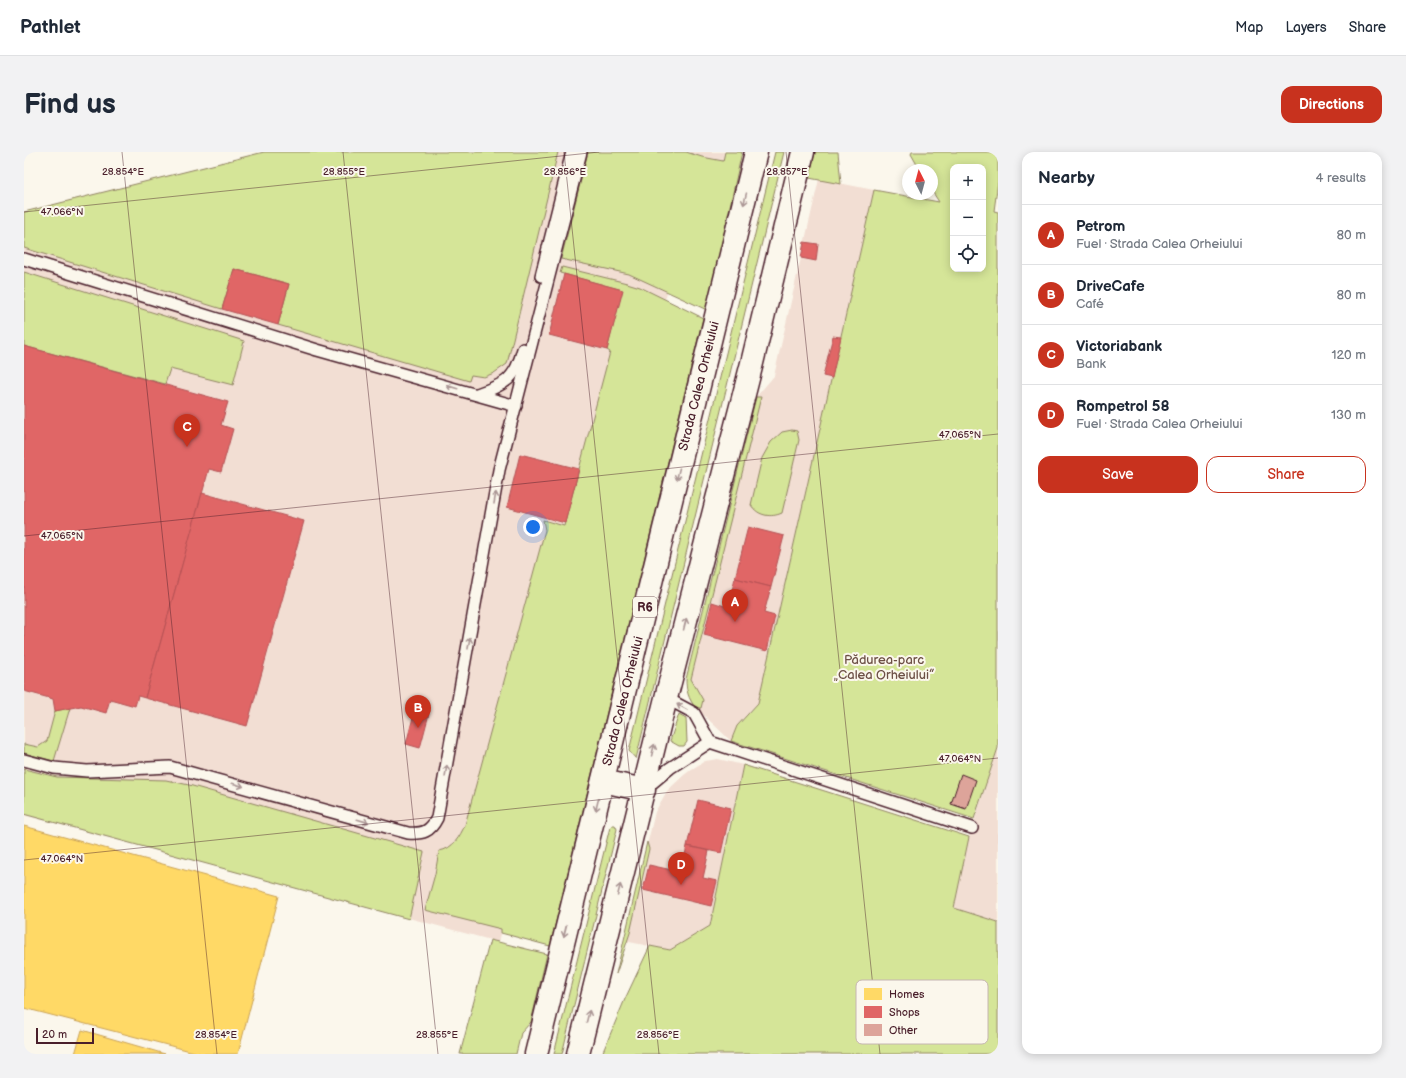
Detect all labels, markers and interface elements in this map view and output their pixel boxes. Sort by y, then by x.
text: Pathlet [20,16,81,39]
text: Map [1235,19,1263,36]
text: Layers [1285,19,1327,36]
text: Share [1349,19,1386,36]
button: Directions [1281,86,1382,123]
text: Find us [24,88,116,121]
north arrow [902,164,938,200]
map controls [950,164,986,272]
button: + [950,164,986,200]
text: 28.854°E [102,166,144,178]
text: 28.855°E [323,166,365,178]
text: 28.856°E [544,166,587,178]
text: 28.857°E [766,166,808,178]
text: Nearby [1038,168,1095,188]
text: 4 results [1316,170,1366,186]
one-way arrow [741,192,748,205]
button: − [950,200,986,236]
text: 47.066°N [41,206,84,218]
text: Petrom [1076,217,1125,236]
text: A [1047,227,1055,243]
text: 80 m [1337,227,1366,243]
button: locate [950,236,986,272]
text: Fuel · Strada Calea Orheiului [1076,236,1243,252]
text: DriveCafe [1076,277,1145,296]
text: B [1046,287,1056,303]
text: 80 m [1337,287,1366,303]
text: Café [1076,296,1104,312]
street label: Strada Calea Orheiului [675,320,723,452]
text: Victoriabank [1076,337,1162,356]
text: C [1046,347,1056,363]
text: 120 m [1331,347,1366,363]
text: Bank [1076,356,1106,372]
one-way arrow [445,383,458,390]
text: Rompetrol 58 [1076,397,1170,416]
text: D [1046,407,1056,423]
text: 130 m [1331,407,1366,423]
pin: C [174,414,200,447]
text: Fuel · Strada Calea Orheiului [1076,416,1243,432]
text: 47.065°N [939,429,981,441]
button: Save [1038,456,1198,493]
button: Share [1206,456,1366,493]
one-way arrow [673,468,681,481]
one-way arrow [491,492,499,505]
your location [523,517,543,537]
text: 47.065°N [41,530,83,542]
pin: A [722,589,748,622]
road number: R6 [633,597,657,617]
one-way arrow [681,618,689,631]
street label: Strada Calea Orheiului [599,635,647,767]
one-way arrow [465,637,473,650]
park label: Pădurea-parc „Calea Orheiului” [833,652,935,683]
pin: B [405,695,431,728]
one-way arrow [676,702,688,710]
one-way arrow [650,744,658,757]
text: 47.064°N [939,753,981,765]
one-way arrow [442,765,450,778]
one-way arrow [231,782,244,790]
one-way arrow [593,798,600,811]
one-way arrow [357,818,370,825]
pin: D [668,852,694,885]
text: 47.064°N [41,853,83,865]
one-way arrow [616,884,623,897]
one-way arrow [561,924,569,937]
legend [856,980,988,1044]
text: Homes [889,988,925,1001]
text: Shops [889,1006,920,1019]
one-way arrow [584,1010,592,1023]
text: Other [889,1024,918,1037]
scale bar [36,1026,94,1045]
text: 20 m [42,1028,67,1041]
text: 28.854°E [195,1029,237,1041]
text: 28.855°E [416,1029,458,1041]
text: 28.856°E [637,1029,680,1041]

